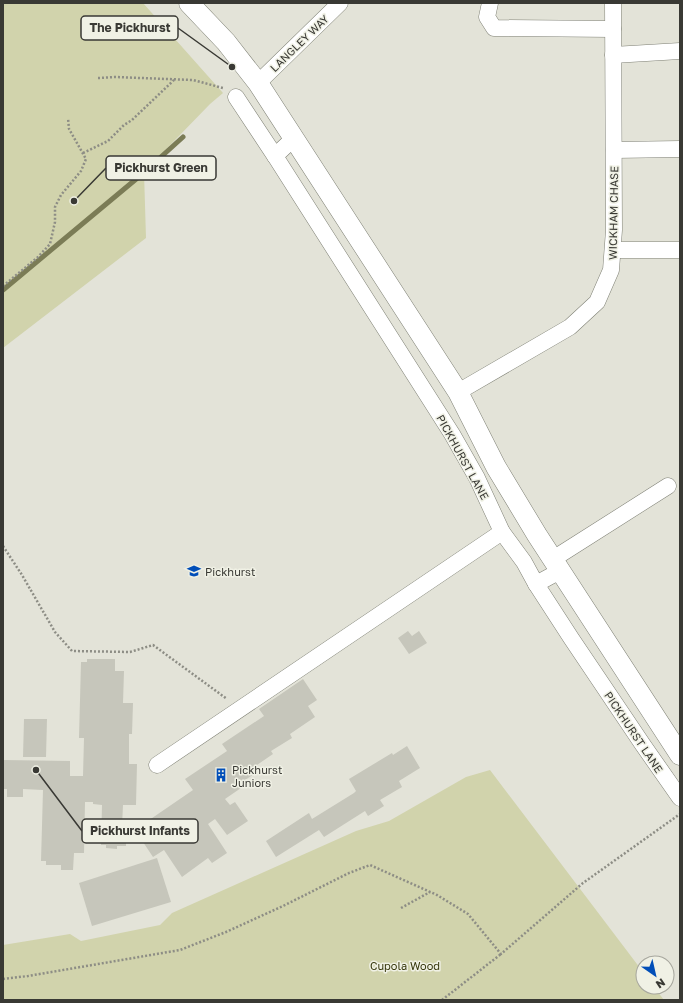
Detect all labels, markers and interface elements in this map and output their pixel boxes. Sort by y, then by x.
street label: LANGLEY WAY [267,12,331,74]
callout: The Pickhurst [81,16,178,40]
text: The Pickhurst [90,20,171,35]
callout: Pickhurst Green [106,156,216,180]
text: Pickhurst Green [114,160,208,175]
street label: WICKHAM CHASE [606,166,620,260]
street label: PICKHURST LANE [434,412,492,502]
school or university icon: Pickhurst [186,563,202,579]
place label: Pickhurst [205,565,255,578]
street label: PICKHURST LANE [602,689,666,775]
place label: Pickhurst Juniors [232,763,282,789]
building icon: Pickhurst Juniors [213,767,229,783]
callout: Pickhurst Infants [82,819,198,843]
text: Pickhurst Infants [90,823,190,838]
north arrow [635,955,675,995]
park label: Cupola Wood [370,959,440,972]
text: N [654,976,668,991]

